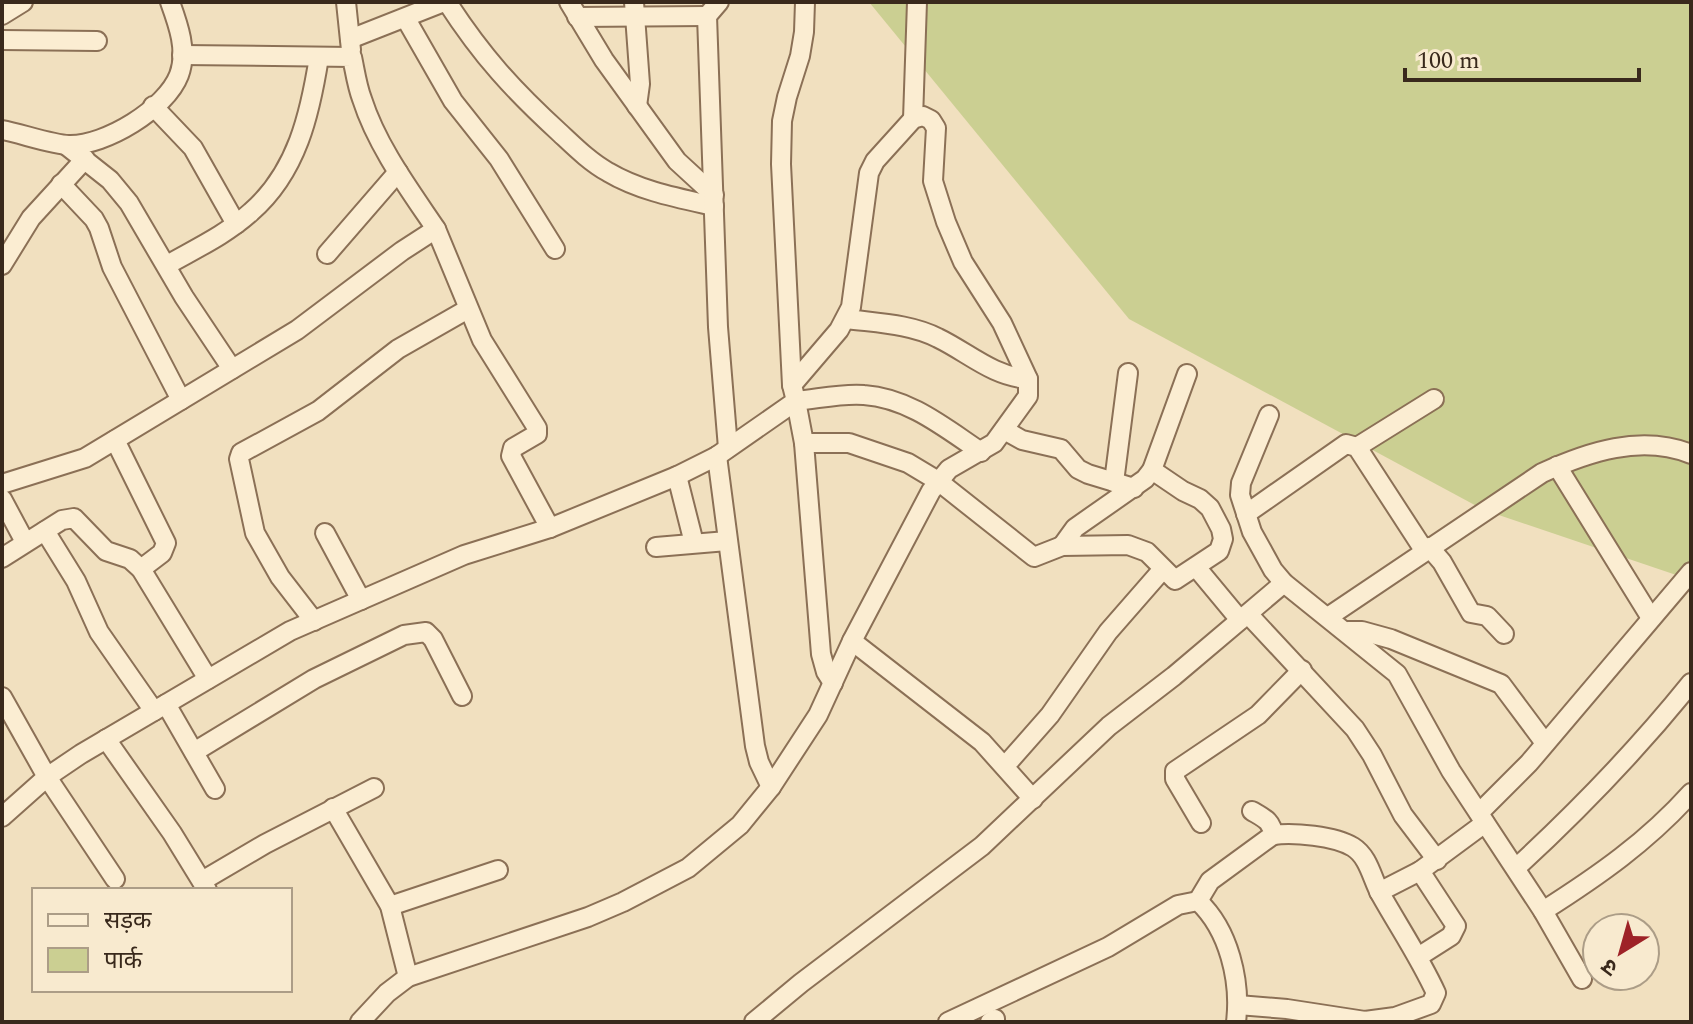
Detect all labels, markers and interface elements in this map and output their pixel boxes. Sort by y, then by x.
scale bar [1405,32,1639,82]
text: 100 m [1417,43,1480,79]
legend [32,888,292,992]
text: सड़क [104,903,152,939]
north arrow [1581,912,1661,992]
text: पार्क [104,943,143,979]
text: उ [1594,949,1625,984]

